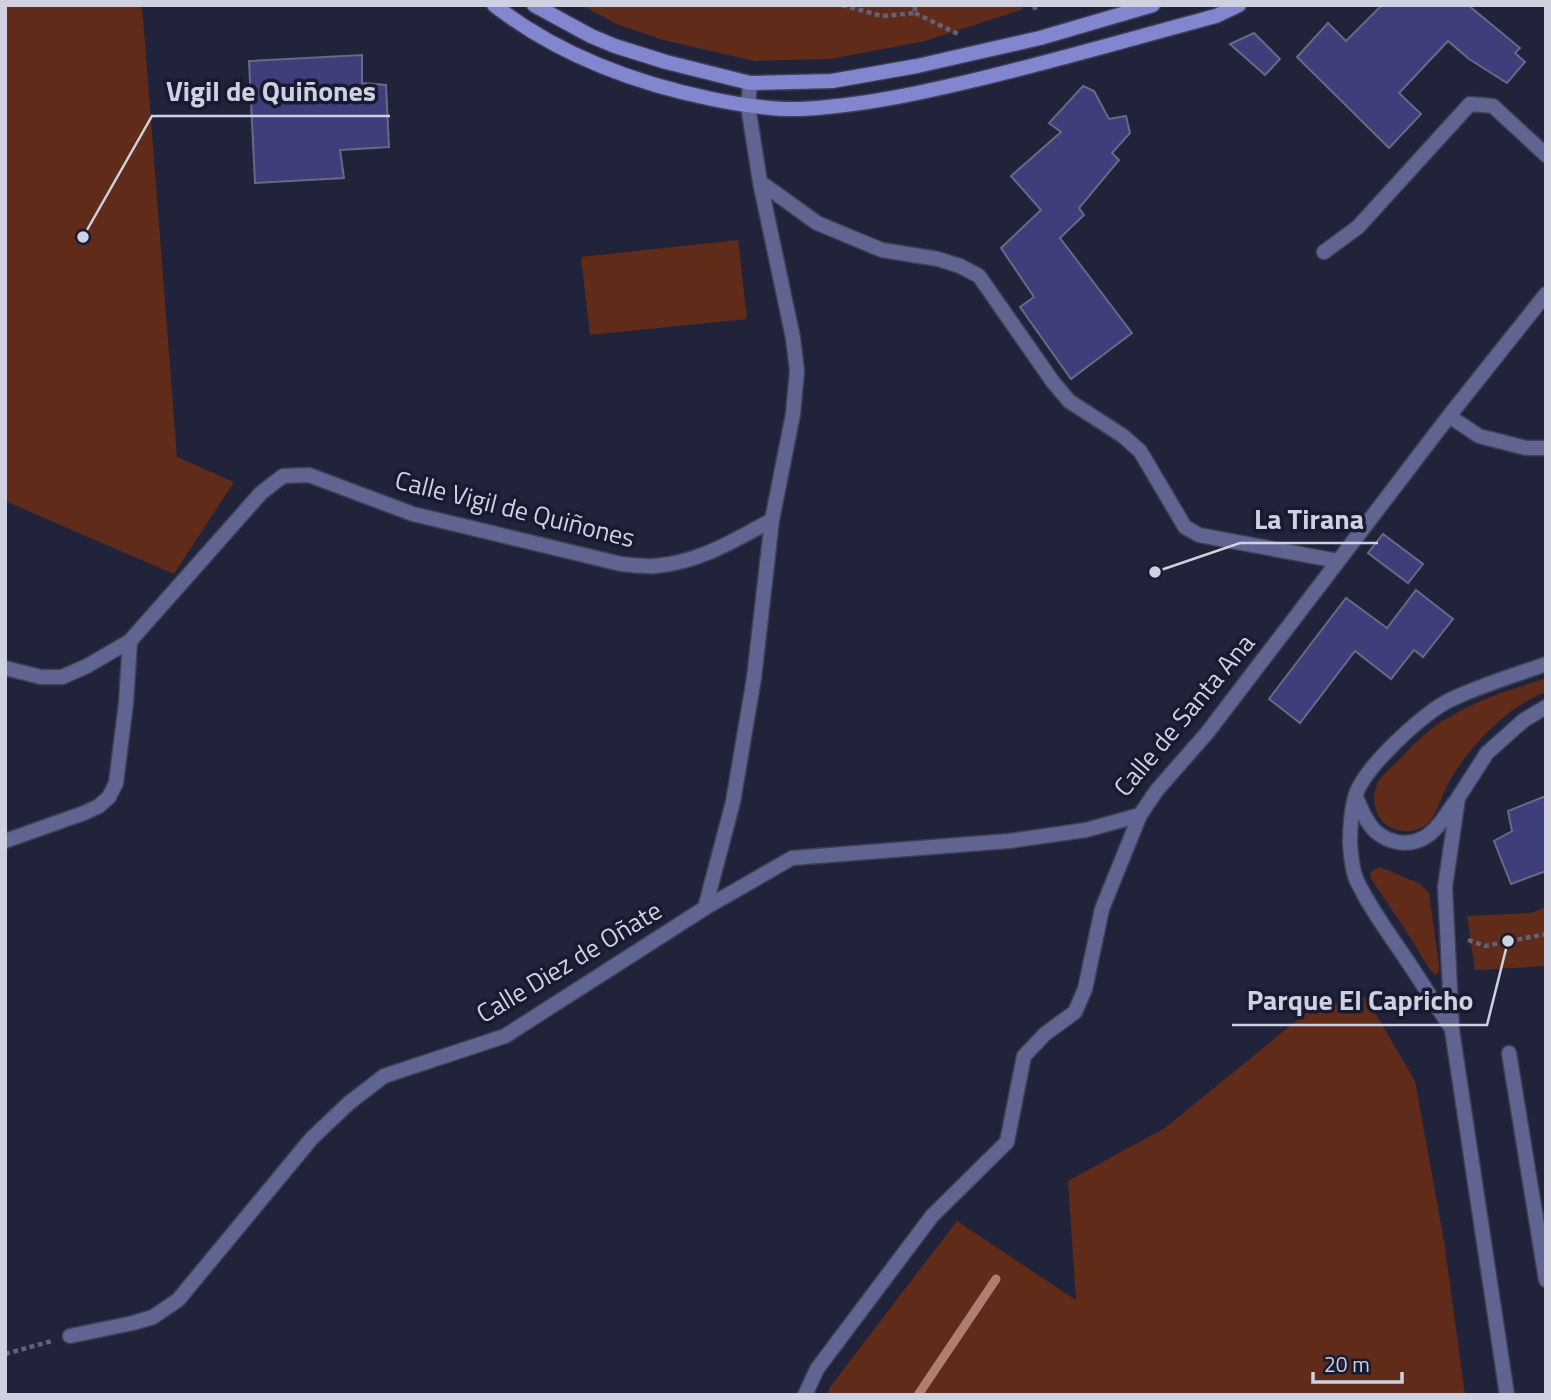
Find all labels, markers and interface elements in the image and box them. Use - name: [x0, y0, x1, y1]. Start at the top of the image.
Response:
- callout: Vigil de Quiñones: [152, 67, 390, 116]
- text: Vigil de Quiñones: [166, 69, 376, 112]
- street label: Calle Vigil de Quiñones: [391, 460, 639, 557]
- callout: La Tirana: [1240, 494, 1378, 543]
- text: La Tirana: [1254, 497, 1364, 540]
- street label: Calle de Santa Ana: [1104, 625, 1263, 805]
- street label: Calle Diez de Oñate: [469, 891, 669, 1032]
- callout: Parque El Capricho: [1232, 976, 1487, 1025]
- text: Parque El Capricho: [1247, 978, 1473, 1021]
- scale bar: [1313, 1340, 1402, 1384]
- text: 20 m: [1324, 1348, 1370, 1380]

